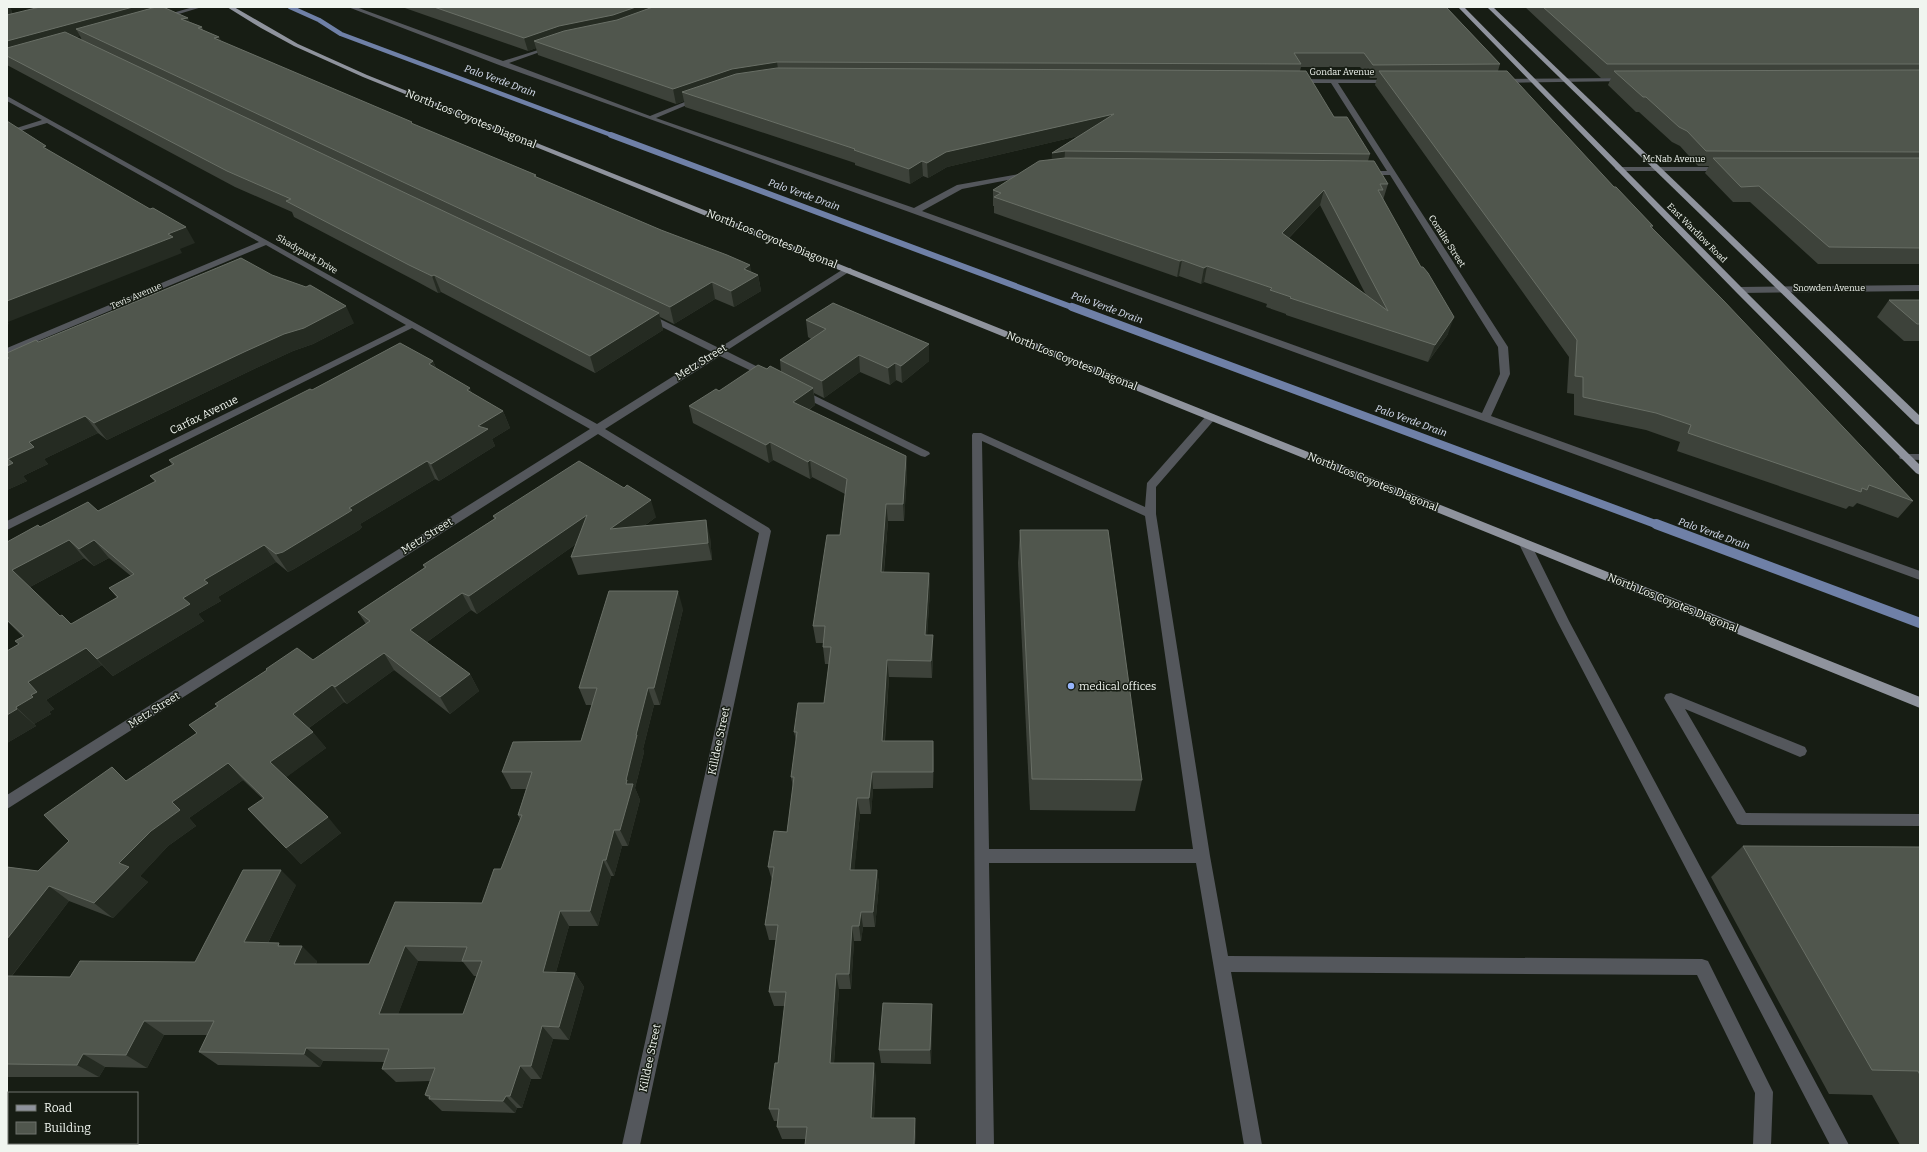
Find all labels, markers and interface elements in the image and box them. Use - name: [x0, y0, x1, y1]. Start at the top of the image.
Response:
- water label: Palo Verde Drain: [463, 62, 537, 100]
- street label: Gondar Avenue: [1309, 67, 1375, 77]
- street label: North Los Coyotes Diagonal: [404, 87, 538, 151]
- street label: McNab Avenue: [1642, 154, 1706, 164]
- water label: Palo Verde Drain: [767, 176, 841, 214]
- street label: East Wardlow Road: [1665, 201, 1729, 265]
- street label: North Los Coyotes Diagonal: [705, 207, 839, 271]
- street label: Coralite Street: [1426, 213, 1468, 269]
- street label: Shadypark Drive: [275, 232, 339, 276]
- street label: Tevis Avenue: [109, 281, 163, 311]
- street label: Snowden Avenue: [1793, 283, 1865, 293]
- water label: Palo Verde Drain: [1070, 289, 1144, 327]
- street label: North Los Coyotes Diagonal: [1005, 329, 1139, 393]
- street label: Metz Street: [673, 341, 729, 383]
- street label: Carfax Avenue: [168, 393, 240, 437]
- water label: Palo Verde Drain: [1374, 402, 1448, 440]
- street label: North Los Coyotes Diagonal: [1306, 450, 1440, 514]
- street label: Metz Street: [399, 515, 455, 557]
- water label: Palo Verde Drain: [1677, 515, 1751, 553]
- street label: North Los Coyotes Diagonal: [1606, 571, 1740, 635]
- place label: medical offices: [1079, 680, 1156, 693]
- marker: medical offices: [1066, 681, 1076, 691]
- street label: Metz Street: [126, 689, 182, 731]
- street label: Killdee Street: [705, 706, 733, 776]
- street label: Killdee Street: [636, 1023, 664, 1093]
- legend: [8, 1092, 138, 1144]
- text: Road: [44, 1101, 72, 1115]
- text: Building: [44, 1121, 91, 1135]

